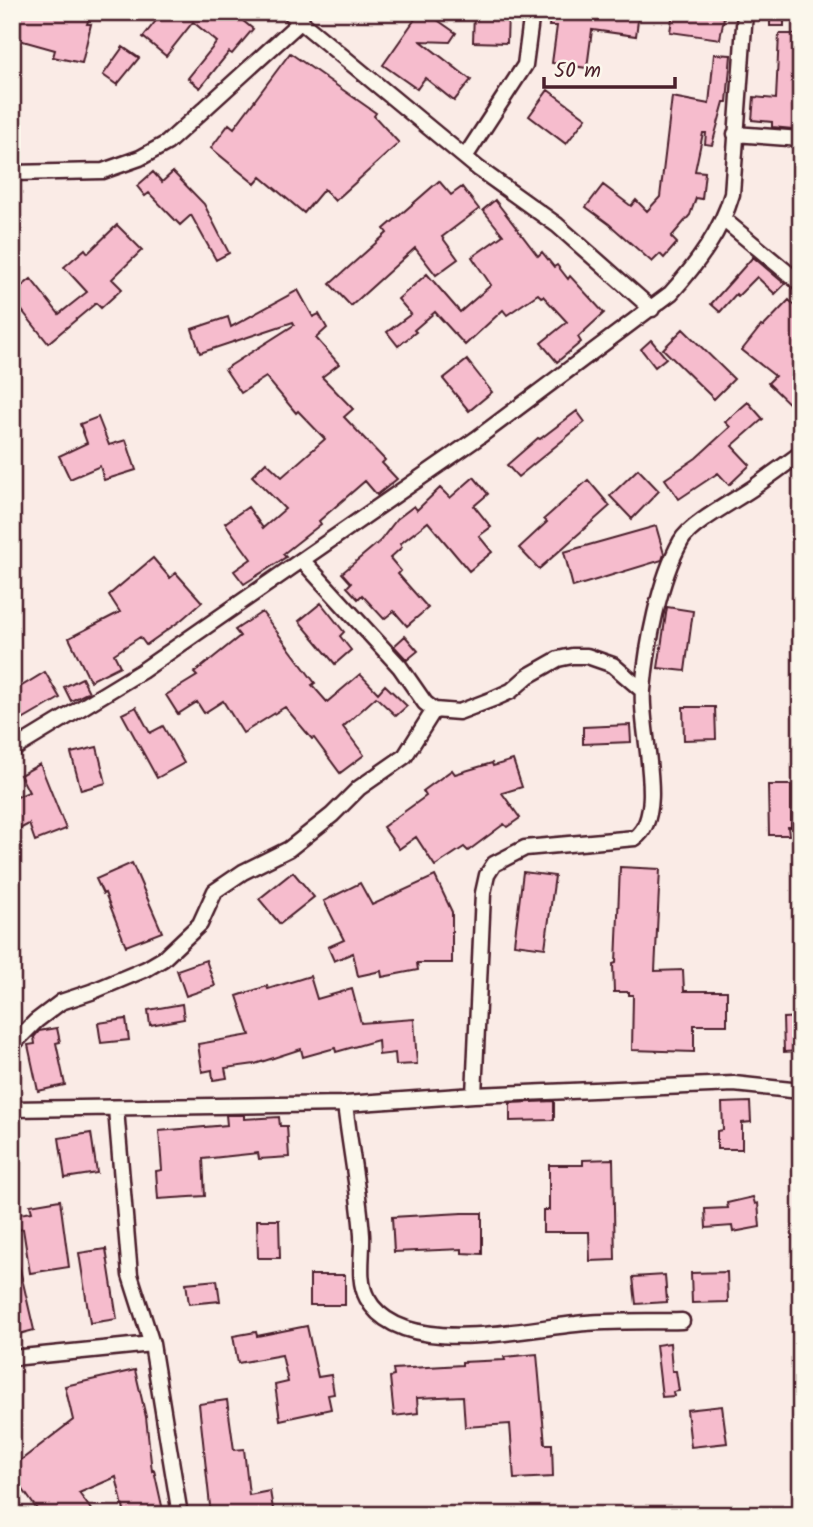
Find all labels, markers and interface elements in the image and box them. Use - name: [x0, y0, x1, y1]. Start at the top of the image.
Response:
- scale bar: [544, 46, 675, 90]
- text: 50 m: [554, 55, 601, 88]

